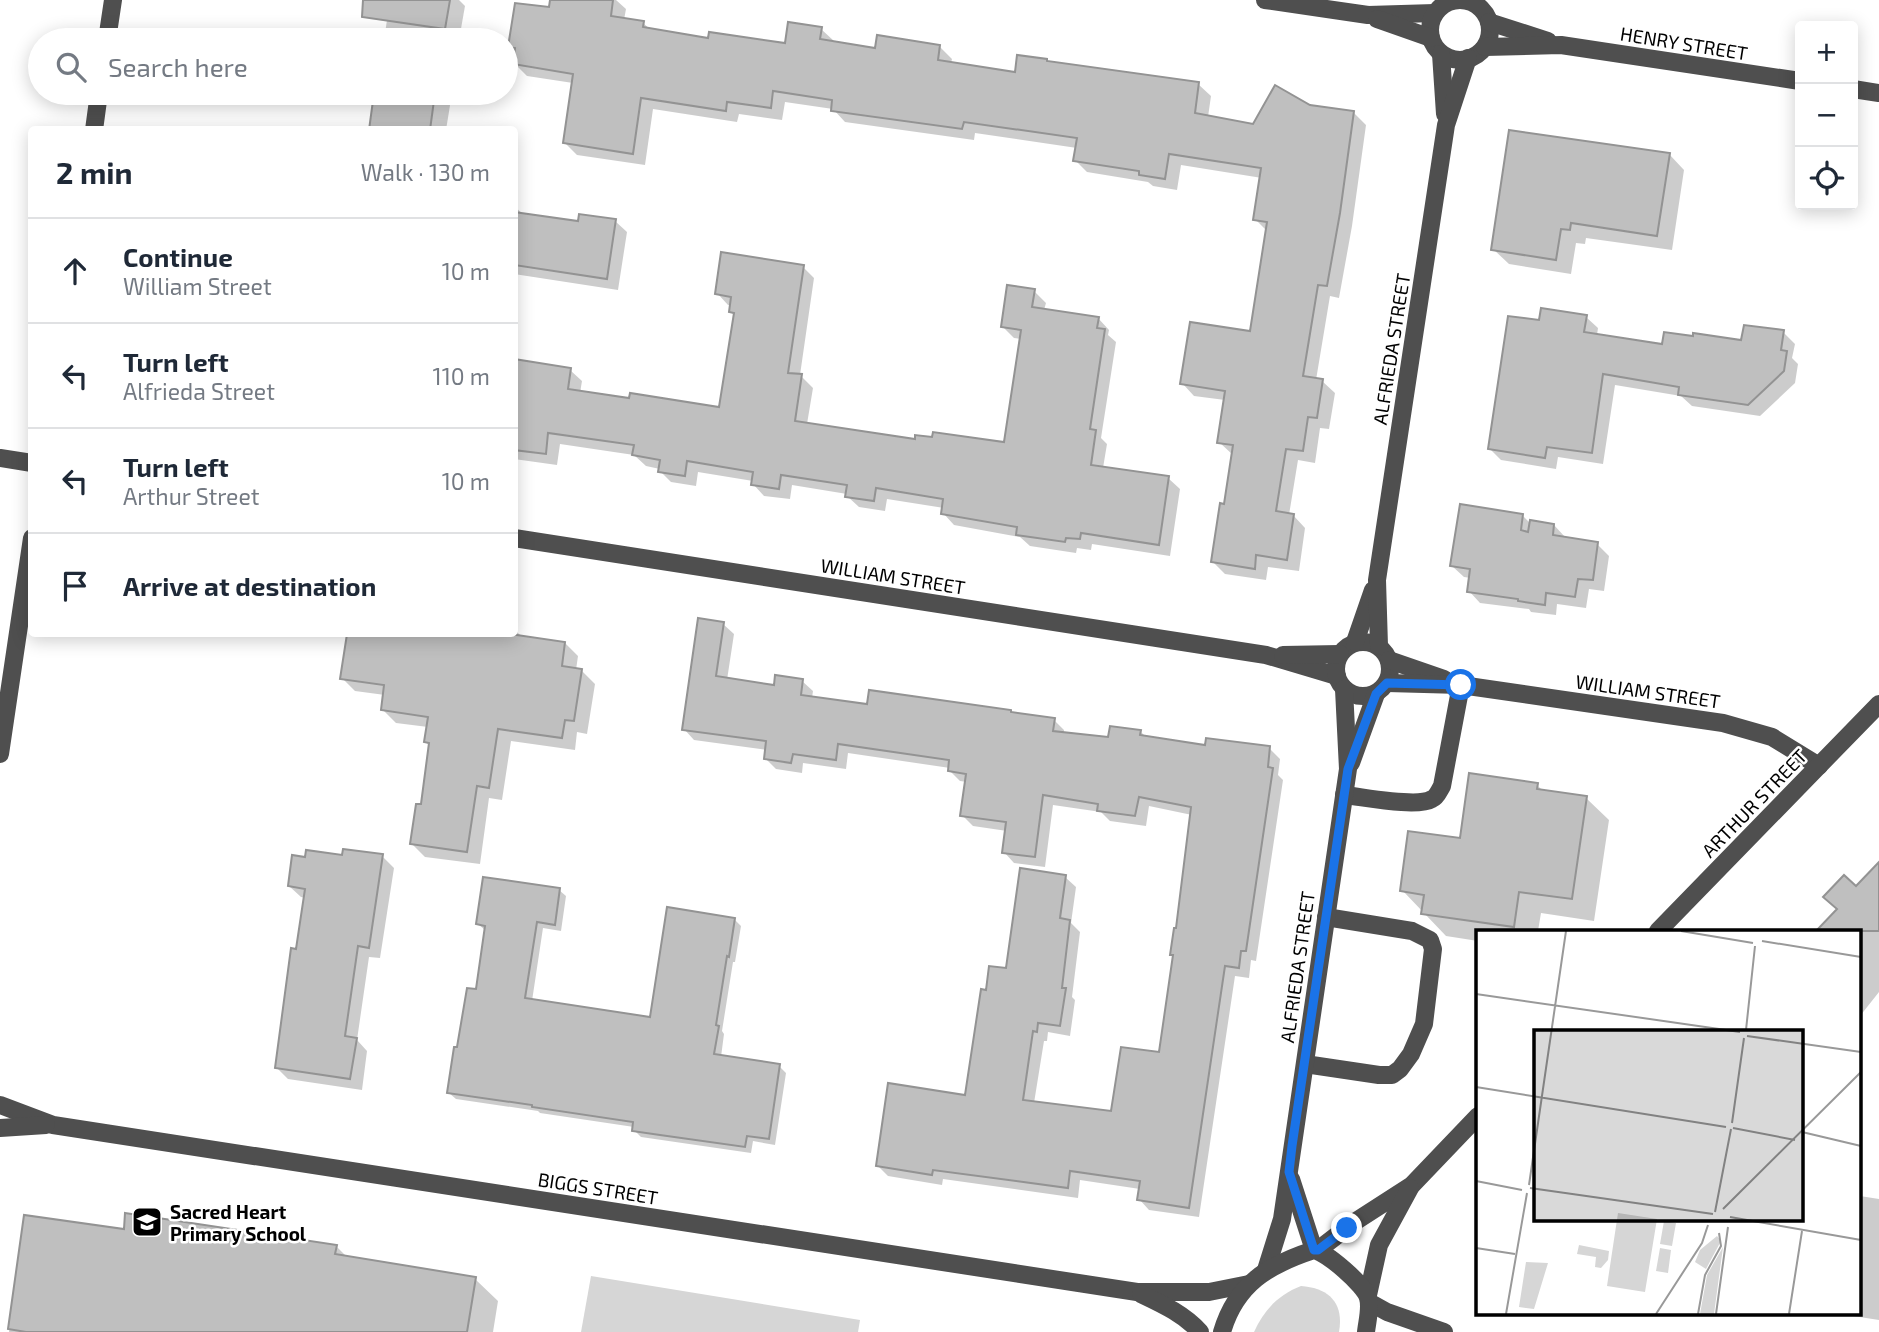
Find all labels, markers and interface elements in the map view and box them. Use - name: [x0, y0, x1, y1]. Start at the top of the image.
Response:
- map controls: [1795, 21, 1858, 210]
- button: +: [1795, 21, 1858, 84]
- street label: HENRY STREET: [1619, 22, 1749, 64]
- search box: [28, 28, 518, 105]
- icon: search: [52, 48, 90, 86]
- text: Search here: [108, 51, 248, 82]
- button: −: [1795, 84, 1858, 147]
- button: locate: [1795, 147, 1858, 210]
- text: 2 min: [56, 154, 133, 190]
- text: Walk · 130 m: [361, 158, 490, 186]
- text: Continue: [123, 241, 233, 272]
- icon: ahead: [56, 252, 94, 290]
- text: 10 m: [442, 257, 490, 285]
- text: William Street: [123, 272, 272, 300]
- street label: ALFRIEDA STREET: [1368, 272, 1414, 426]
- text: Turn left: [123, 346, 229, 377]
- icon: left: [56, 357, 94, 395]
- text: 110 m: [433, 362, 490, 390]
- text: Alfrieda Street: [123, 377, 275, 405]
- text: Turn left: [123, 451, 229, 482]
- icon: left: [56, 462, 94, 500]
- text: 10 m: [442, 467, 490, 495]
- text: Arthur Street: [123, 482, 260, 510]
- street label: WILLIAM STREET: [819, 553, 967, 599]
- icon: arrive: [56, 567, 94, 605]
- text: Arrive at destination: [123, 570, 376, 601]
- route start: [1445, 669, 1476, 700]
- street label: WILLIAM STREET: [1574, 669, 1722, 713]
- street label: ARTHUR STREET: [1697, 744, 1811, 862]
- street label: ALFRIEDA STREET: [1275, 890, 1319, 1044]
- inset map: [1476, 930, 1862, 1314]
- street label: BIGGS STREET: [536, 1167, 660, 1209]
- place label: Sacred Heart Primary School: [170, 1200, 307, 1246]
- school or university icon: Sacred Heart Primary School: [130, 1205, 164, 1239]
- route end: [1331, 1212, 1362, 1243]

